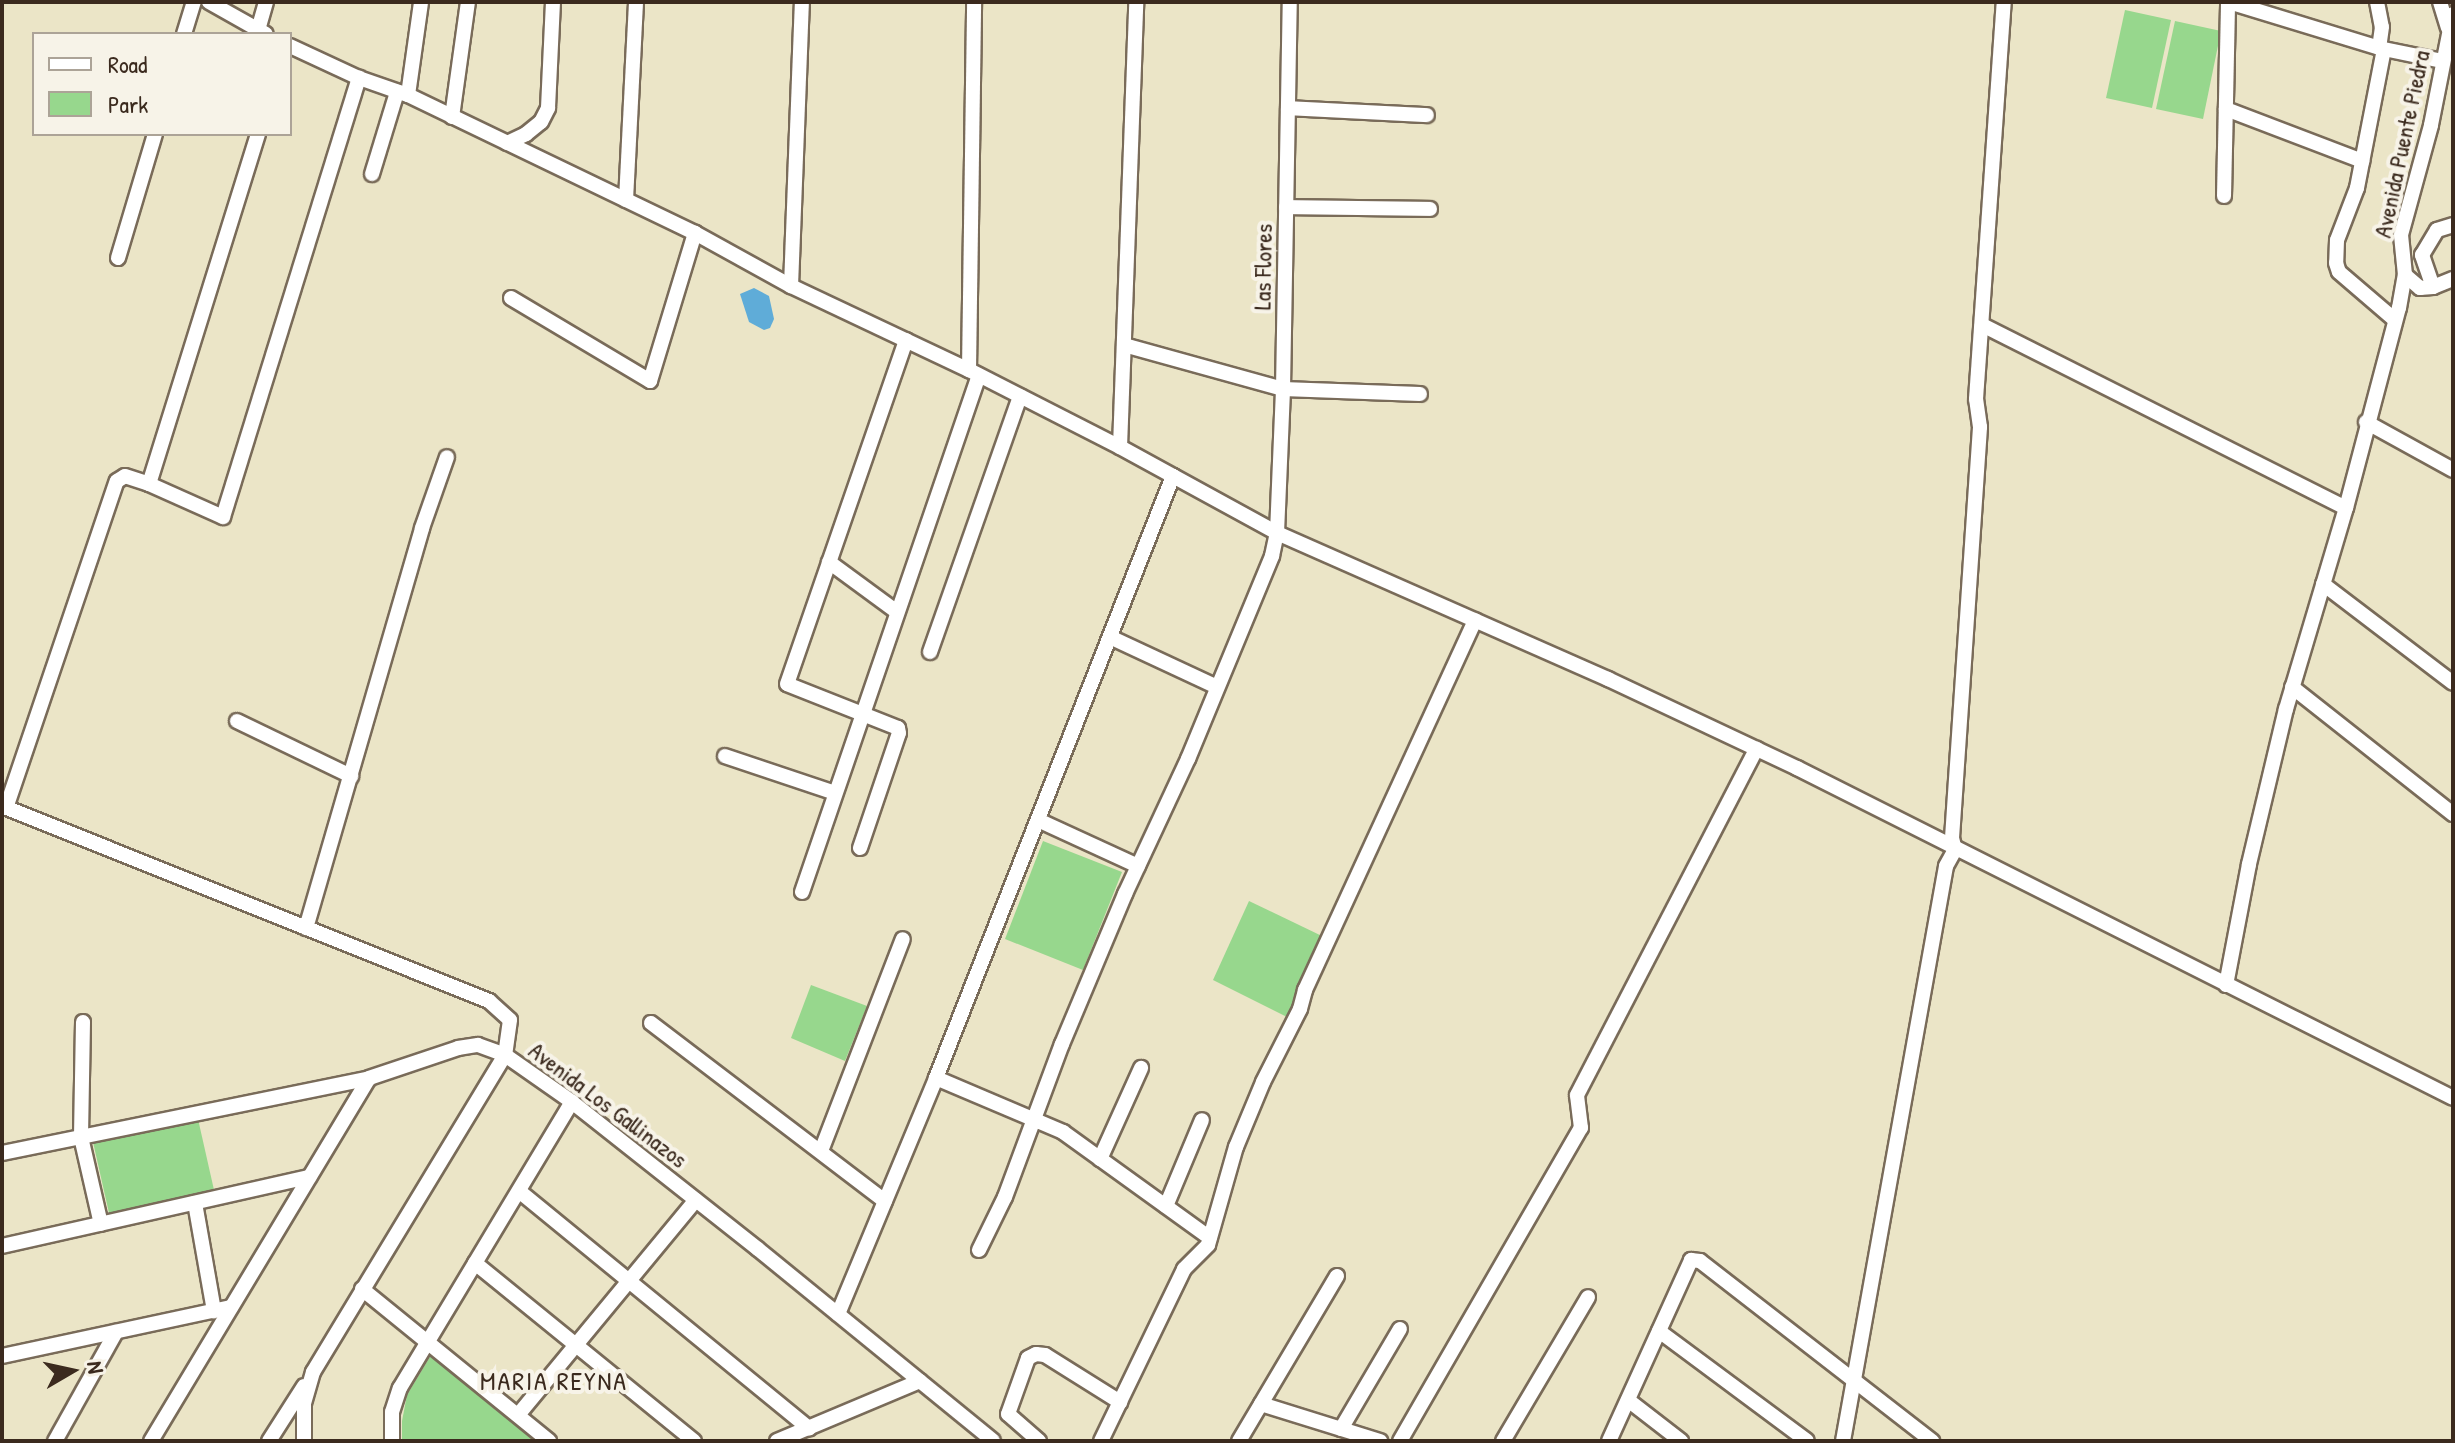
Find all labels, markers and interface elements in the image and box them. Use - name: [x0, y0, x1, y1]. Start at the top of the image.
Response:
- legend: [32, 32, 292, 136]
- text: Road: [108, 48, 147, 80]
- street label: Avenida Puente Piedra: [2368, 48, 2436, 240]
- text: Park: [108, 88, 148, 120]
- street label: Las Flores: [1248, 224, 1278, 310]
- street label: Avenida Los Gallinazos: [523, 1036, 693, 1174]
- north arrow: [32, 1331, 112, 1411]
- text: N: [80, 1359, 111, 1375]
- district label: MARIA REYNA: [480, 1365, 628, 1397]

